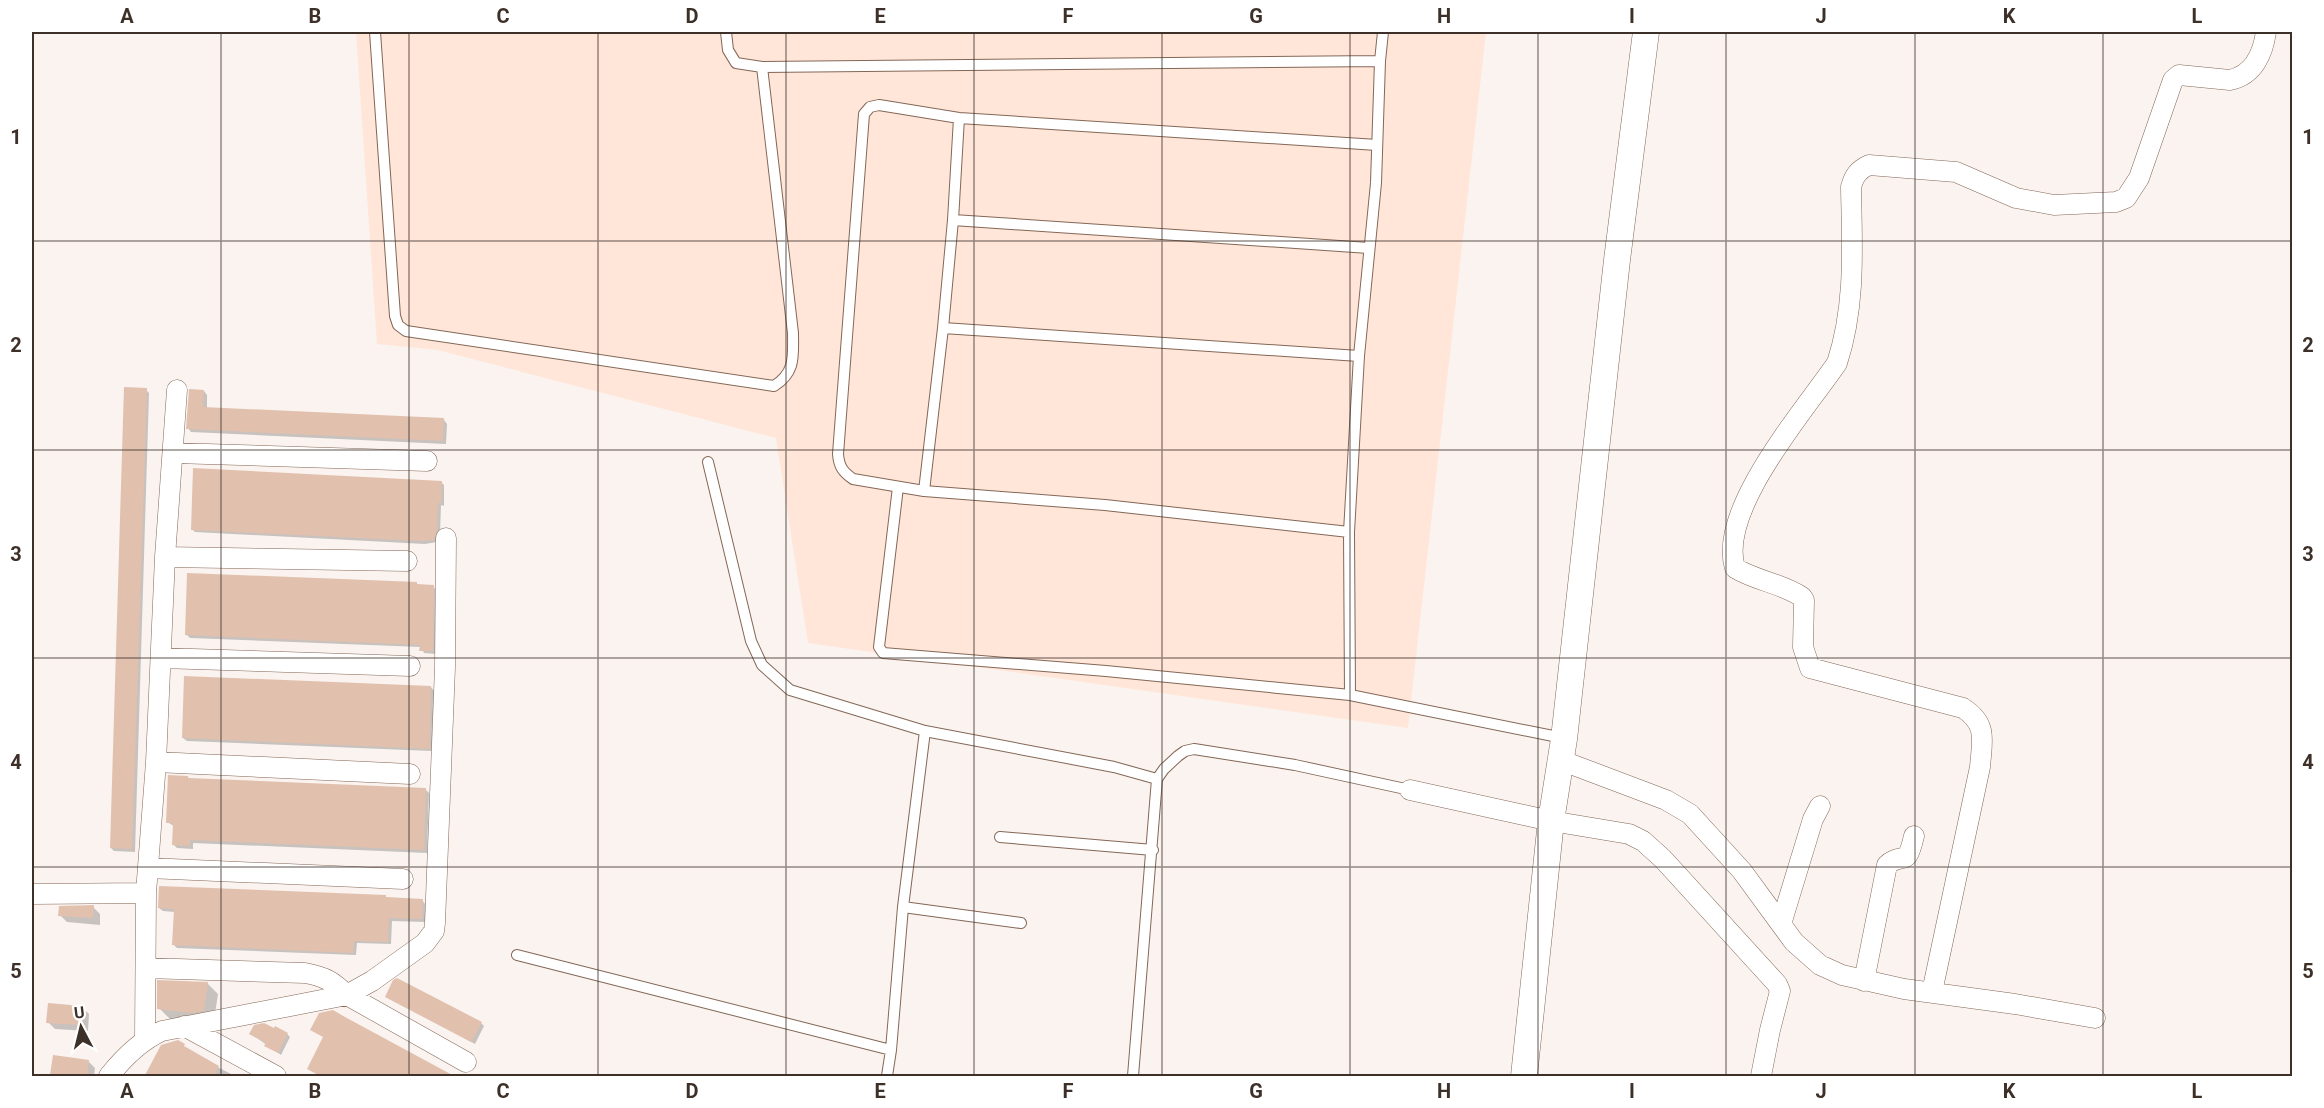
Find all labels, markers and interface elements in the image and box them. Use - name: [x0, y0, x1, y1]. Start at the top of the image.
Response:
- text: A: [120, 4, 134, 28]
- text: B: [309, 4, 321, 28]
- text: C: [496, 4, 510, 28]
- text: D: [686, 4, 699, 28]
- text: E: [874, 4, 886, 28]
- text: F: [1063, 4, 1074, 28]
- text: G: [1249, 4, 1263, 28]
- text: H: [1437, 4, 1451, 28]
- text: I: [1629, 4, 1635, 28]
- text: J: [1815, 4, 1827, 28]
- text: K: [2003, 4, 2016, 28]
- text: L: [2192, 4, 2203, 28]
- text: 1: [10, 125, 22, 149]
- text: 1: [2302, 125, 2314, 149]
- text: 2: [10, 333, 22, 357]
- text: 2: [2302, 333, 2314, 357]
- text: 3: [10, 542, 22, 566]
- text: 3: [2302, 542, 2314, 566]
- text: 4: [10, 750, 22, 774]
- text: 4: [2302, 750, 2314, 774]
- text: 5: [10, 959, 22, 983]
- text: 5: [2302, 959, 2314, 983]
- north arrow: [51, 997, 111, 1057]
- text: U: [73, 1003, 86, 1023]
- text: A: [120, 1079, 134, 1103]
- text: B: [309, 1079, 321, 1103]
- text: C: [496, 1079, 510, 1103]
- text: D: [686, 1079, 699, 1103]
- text: E: [874, 1079, 886, 1103]
- text: F: [1063, 1079, 1074, 1103]
- text: G: [1249, 1079, 1263, 1103]
- text: H: [1437, 1079, 1451, 1103]
- text: I: [1629, 1079, 1635, 1103]
- text: J: [1815, 1079, 1827, 1103]
- text: K: [2003, 1079, 2016, 1103]
- text: L: [2192, 1079, 2203, 1103]

